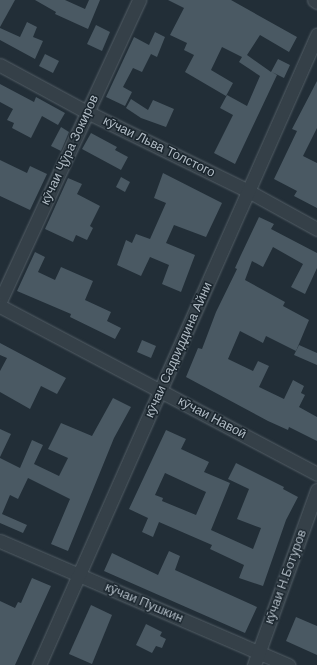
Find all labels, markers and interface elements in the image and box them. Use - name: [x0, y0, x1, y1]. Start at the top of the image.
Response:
- street label: кӯчаи Ҷӯра Зокиров: [38, 92, 102, 208]
- street label: кӯчаи Льва Толстого: [100, 113, 218, 181]
- street label: кӯчаи Садриддина Айни: [142, 280, 216, 420]
- street label: кӯчаи Навоӣ: [175, 394, 249, 442]
- street label: кӯчаи Н.Ботуров: [262, 528, 310, 626]
- street label: кӯчаи Пушкин: [103, 580, 185, 626]

